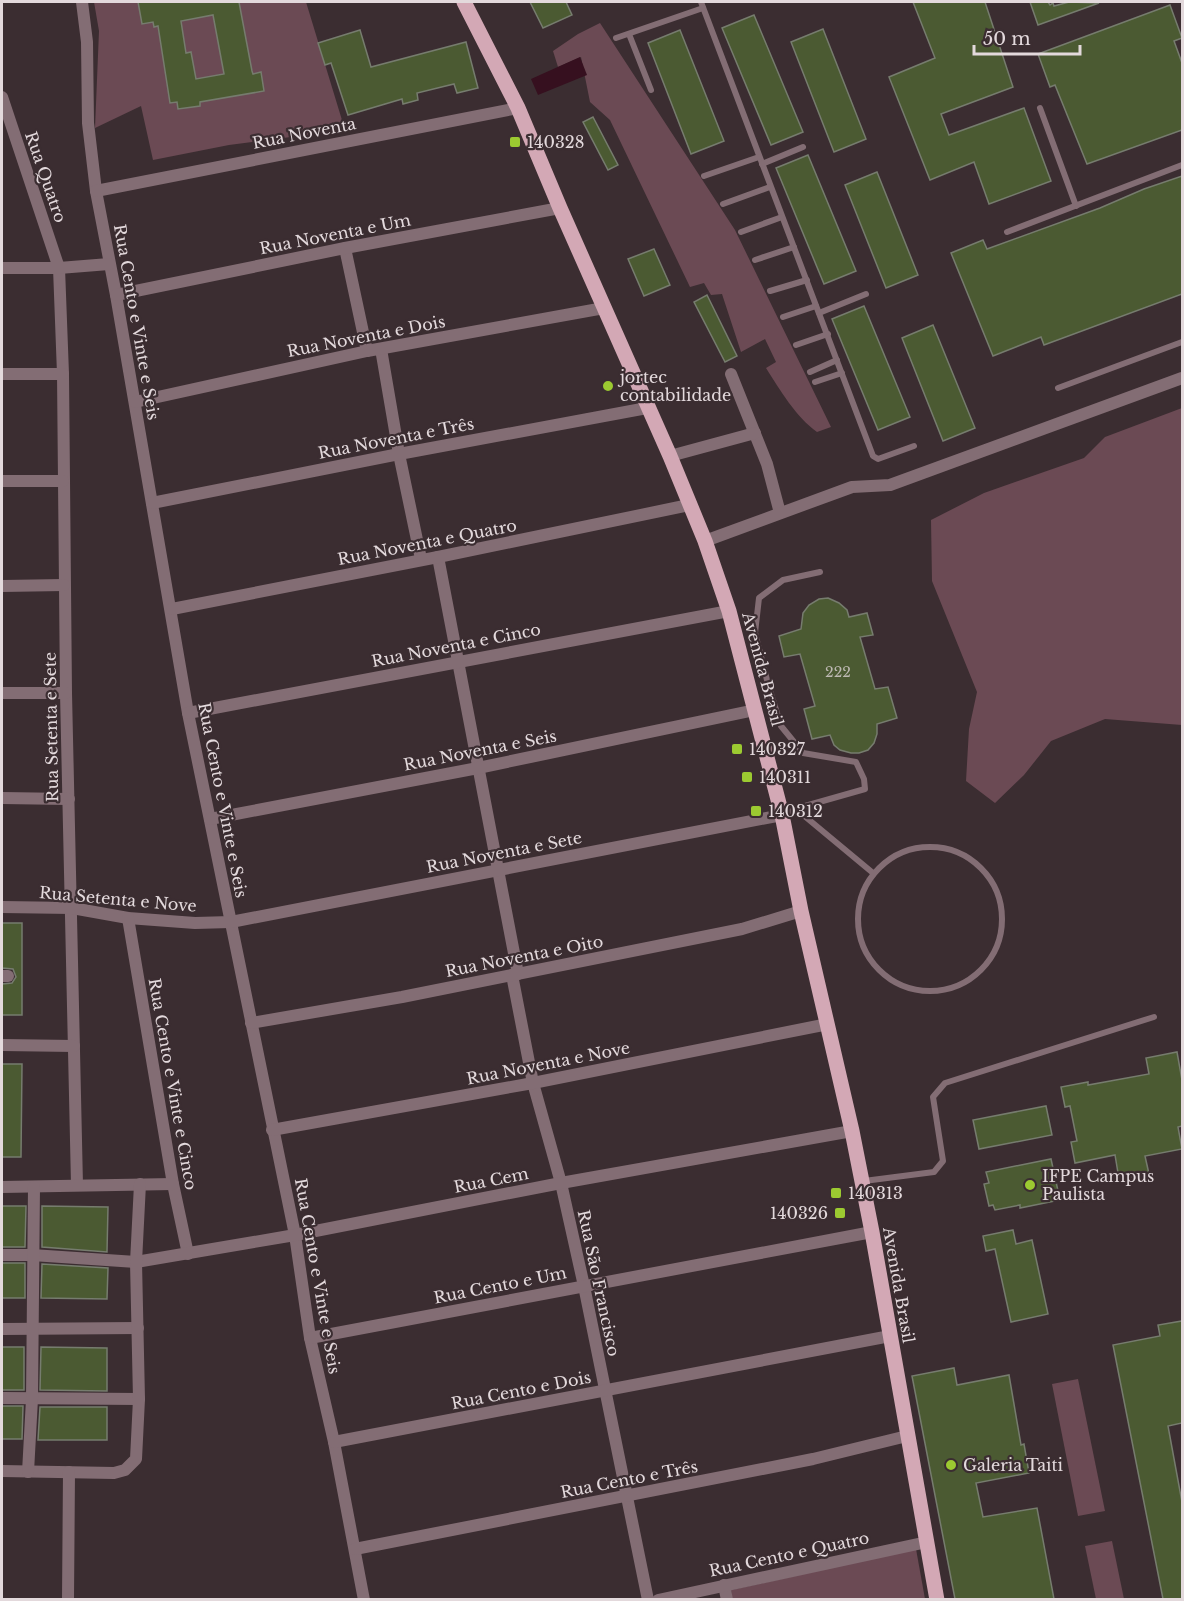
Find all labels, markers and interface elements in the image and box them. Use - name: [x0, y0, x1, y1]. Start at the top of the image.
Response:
- scale bar: [974, 18, 1080, 56]
- text: 50 m: [983, 28, 1031, 50]
- street label: Rua Noventa: [250, 113, 358, 153]
- street label: Rua Quatro: [21, 129, 71, 225]
- place label: 140328: [527, 132, 584, 152]
- marker: 140328: [508, 135, 522, 149]
- street label: Rua Noventa e Um: [258, 210, 412, 258]
- street label: Rua Cento e Vinte e Seis: [110, 223, 164, 421]
- street label: Rua Noventa e Dois: [285, 311, 447, 361]
- place label: jortec contabilidade: [617, 367, 731, 405]
- marker: jortec contabilidade: [601, 379, 615, 393]
- street label: Rua Noventa e Três: [316, 413, 476, 463]
- street label: Rua Noventa e Quatro: [336, 515, 518, 569]
- street label: Avenida Brasil: [738, 609, 788, 728]
- street label: Rua Noventa e Cinco: [370, 619, 542, 671]
- street label: Rua Setenta e Sete: [40, 652, 62, 802]
- house number: 222: [825, 663, 851, 681]
- street label: Rua Cento e Vinte e Seis: [194, 701, 252, 899]
- street label: Rua Noventa e Seis: [402, 725, 558, 775]
- place label: 140327: [749, 739, 806, 759]
- marker: 140327: [730, 742, 744, 756]
- place label: 140311: [759, 767, 811, 787]
- marker: 140311: [740, 770, 754, 784]
- place label: 140312: [768, 801, 823, 821]
- marker: 140312: [749, 804, 763, 818]
- street label: Rua Noventa e Sete: [424, 827, 584, 877]
- street label: Rua Setenta e Nove: [38, 882, 198, 916]
- street label: Rua Noventa e Oito: [443, 931, 605, 981]
- street label: Rua Cento e Vinte e Cinco: [145, 977, 201, 1191]
- street label: Rua Noventa e Nove: [465, 1037, 631, 1089]
- street label: Rua Cem: [452, 1163, 530, 1197]
- place label: IFPE Campus Paulista: [1042, 1166, 1154, 1204]
- street label: Rua Cento e Vinte e Seis: [291, 1177, 345, 1375]
- marker: IFPE Campus Paulista: [1023, 1178, 1037, 1192]
- place label: 140313: [848, 1183, 903, 1203]
- marker: 140313: [829, 1186, 843, 1200]
- place label: 140326: [770, 1203, 828, 1223]
- marker: 140326: [833, 1206, 847, 1220]
- street label: Rua São Francisco: [574, 1208, 624, 1358]
- street label: Avenida Brasil: [879, 1225, 919, 1344]
- street label: Rua Cento e Um: [432, 1262, 568, 1308]
- street label: Rua Cento e Dois: [449, 1367, 593, 1413]
- place label: Galeria Taiti: [963, 1455, 1064, 1475]
- street label: Rua Cento e Três: [559, 1456, 699, 1502]
- marker: Galeria Taiti: [944, 1458, 958, 1472]
- street label: Rua Cento e Quatro: [707, 1527, 871, 1581]

